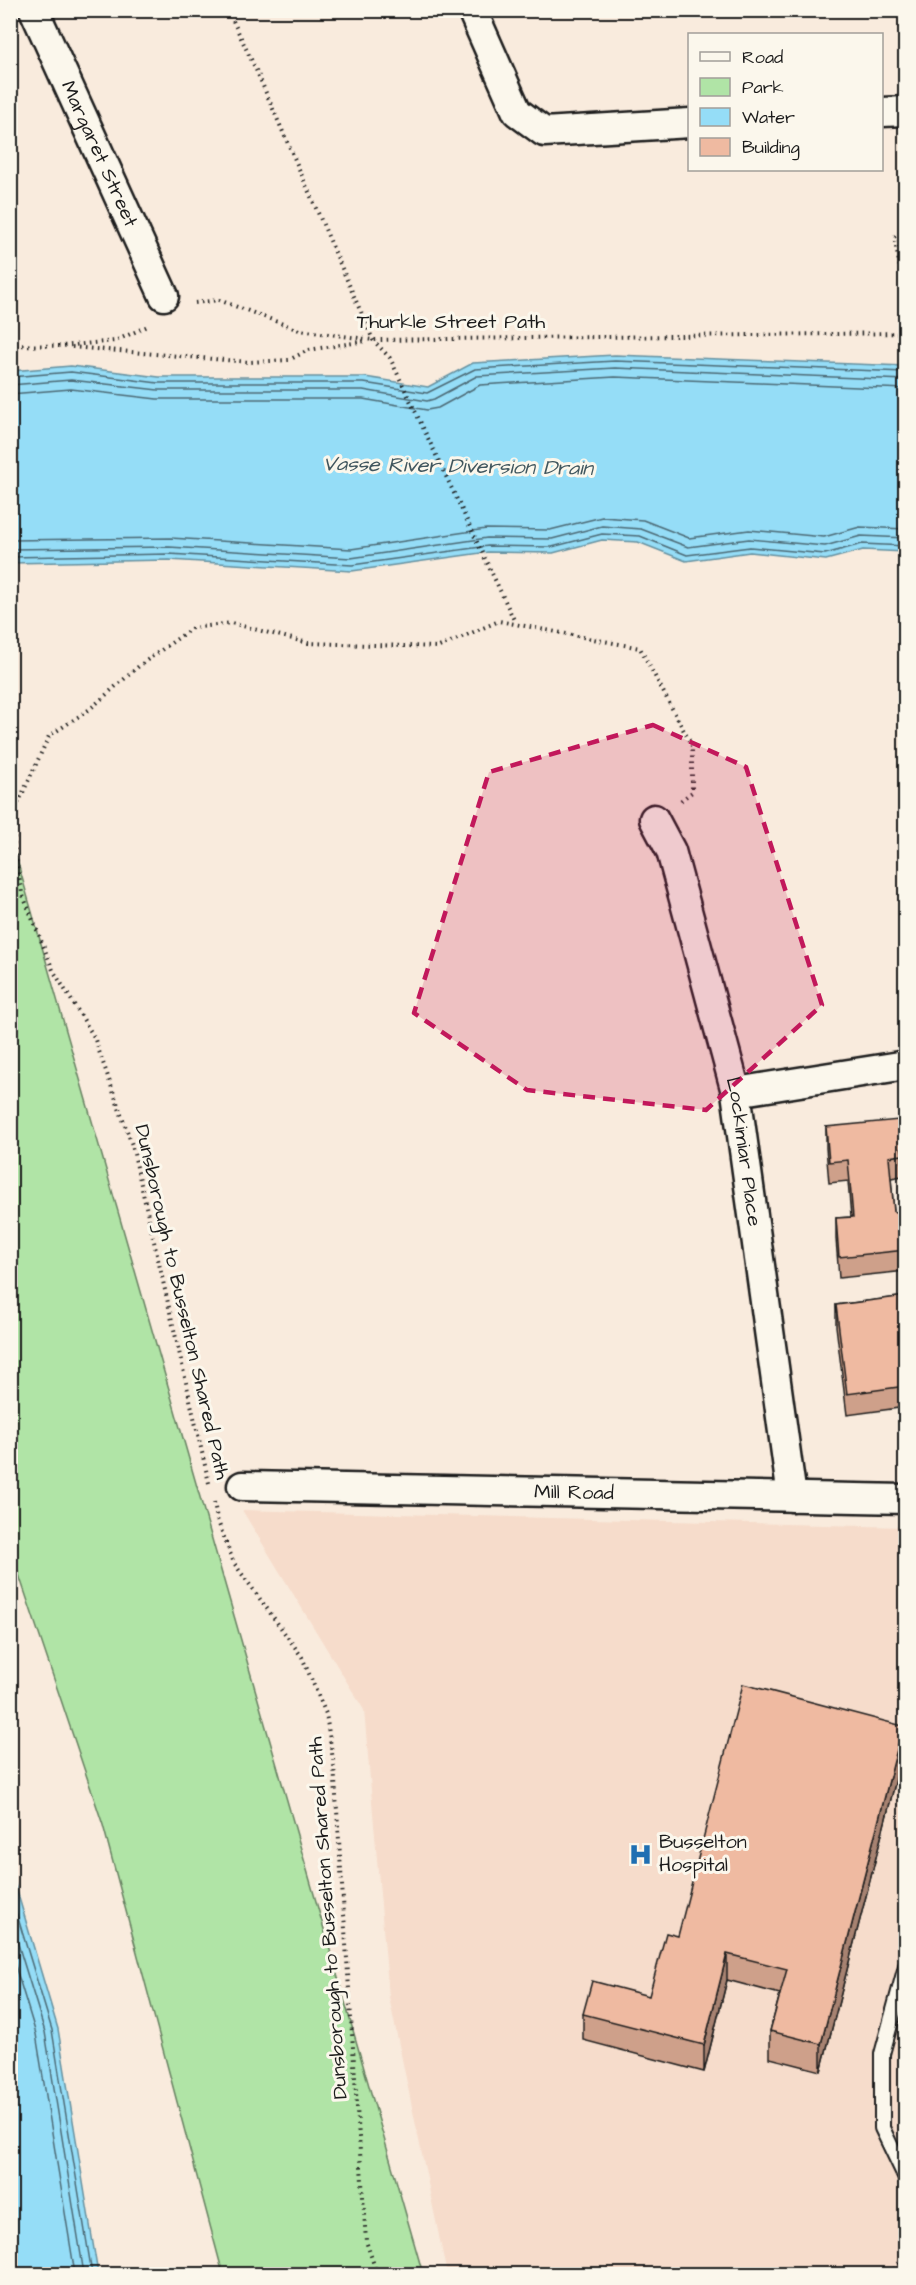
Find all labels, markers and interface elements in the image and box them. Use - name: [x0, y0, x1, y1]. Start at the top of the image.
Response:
- legend: [688, 33, 883, 171]
- text: Road: [742, 45, 783, 70]
- text: Park: [742, 75, 784, 100]
- street label: Margaret Street: [54, 76, 145, 232]
- text: Water: [742, 105, 795, 130]
- text: Building: [742, 135, 800, 161]
- street label: Thurkle Street Path: [357, 308, 545, 336]
- water label: Vasse River Diversion Drain: [323, 449, 595, 483]
- street label: Lockimiar Place: [719, 1074, 768, 1228]
- street label: Dunsborough to Busselton Shared Path: [127, 1122, 237, 1482]
- street label: Mill Road: [534, 1478, 614, 1507]
- street label: Dunsborough to Busselton Shared Path: [301, 1736, 356, 2100]
- place label: Busselton Hospital: [659, 1828, 747, 1879]
- hospital icon: Busselton Hospital: [628, 1841, 654, 1867]

